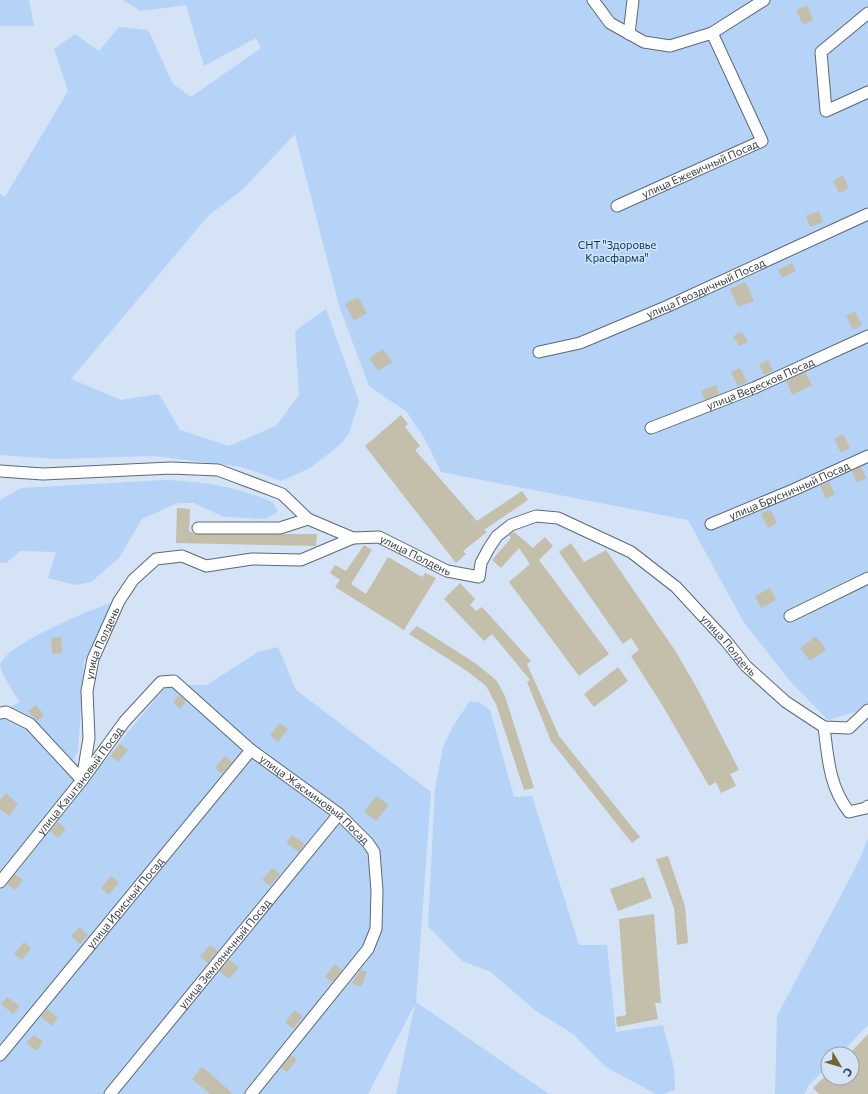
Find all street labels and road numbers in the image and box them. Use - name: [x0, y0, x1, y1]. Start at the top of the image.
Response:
- street label: улица Ежевичный Посад: [640, 136, 761, 200]
- street label: улица Гвоздичный Посад: [644, 255, 767, 320]
- street label: улица Вересков Посад: [705, 354, 816, 412]
- street label: улица Брусничный Посад: [727, 458, 852, 522]
- street label: улица Полдень: [378, 532, 452, 578]
- street label: улица Полдень: [82, 604, 122, 681]
- street label: улица Полдень: [699, 611, 760, 678]
- street label: улица Каштановый Посад: [34, 723, 125, 837]
- street label: улица Жасминовый Посад: [257, 752, 373, 847]
- street label: улица Ирисный Посад: [84, 854, 166, 951]
- street label: улица Земляничный Посад: [176, 896, 273, 1011]

